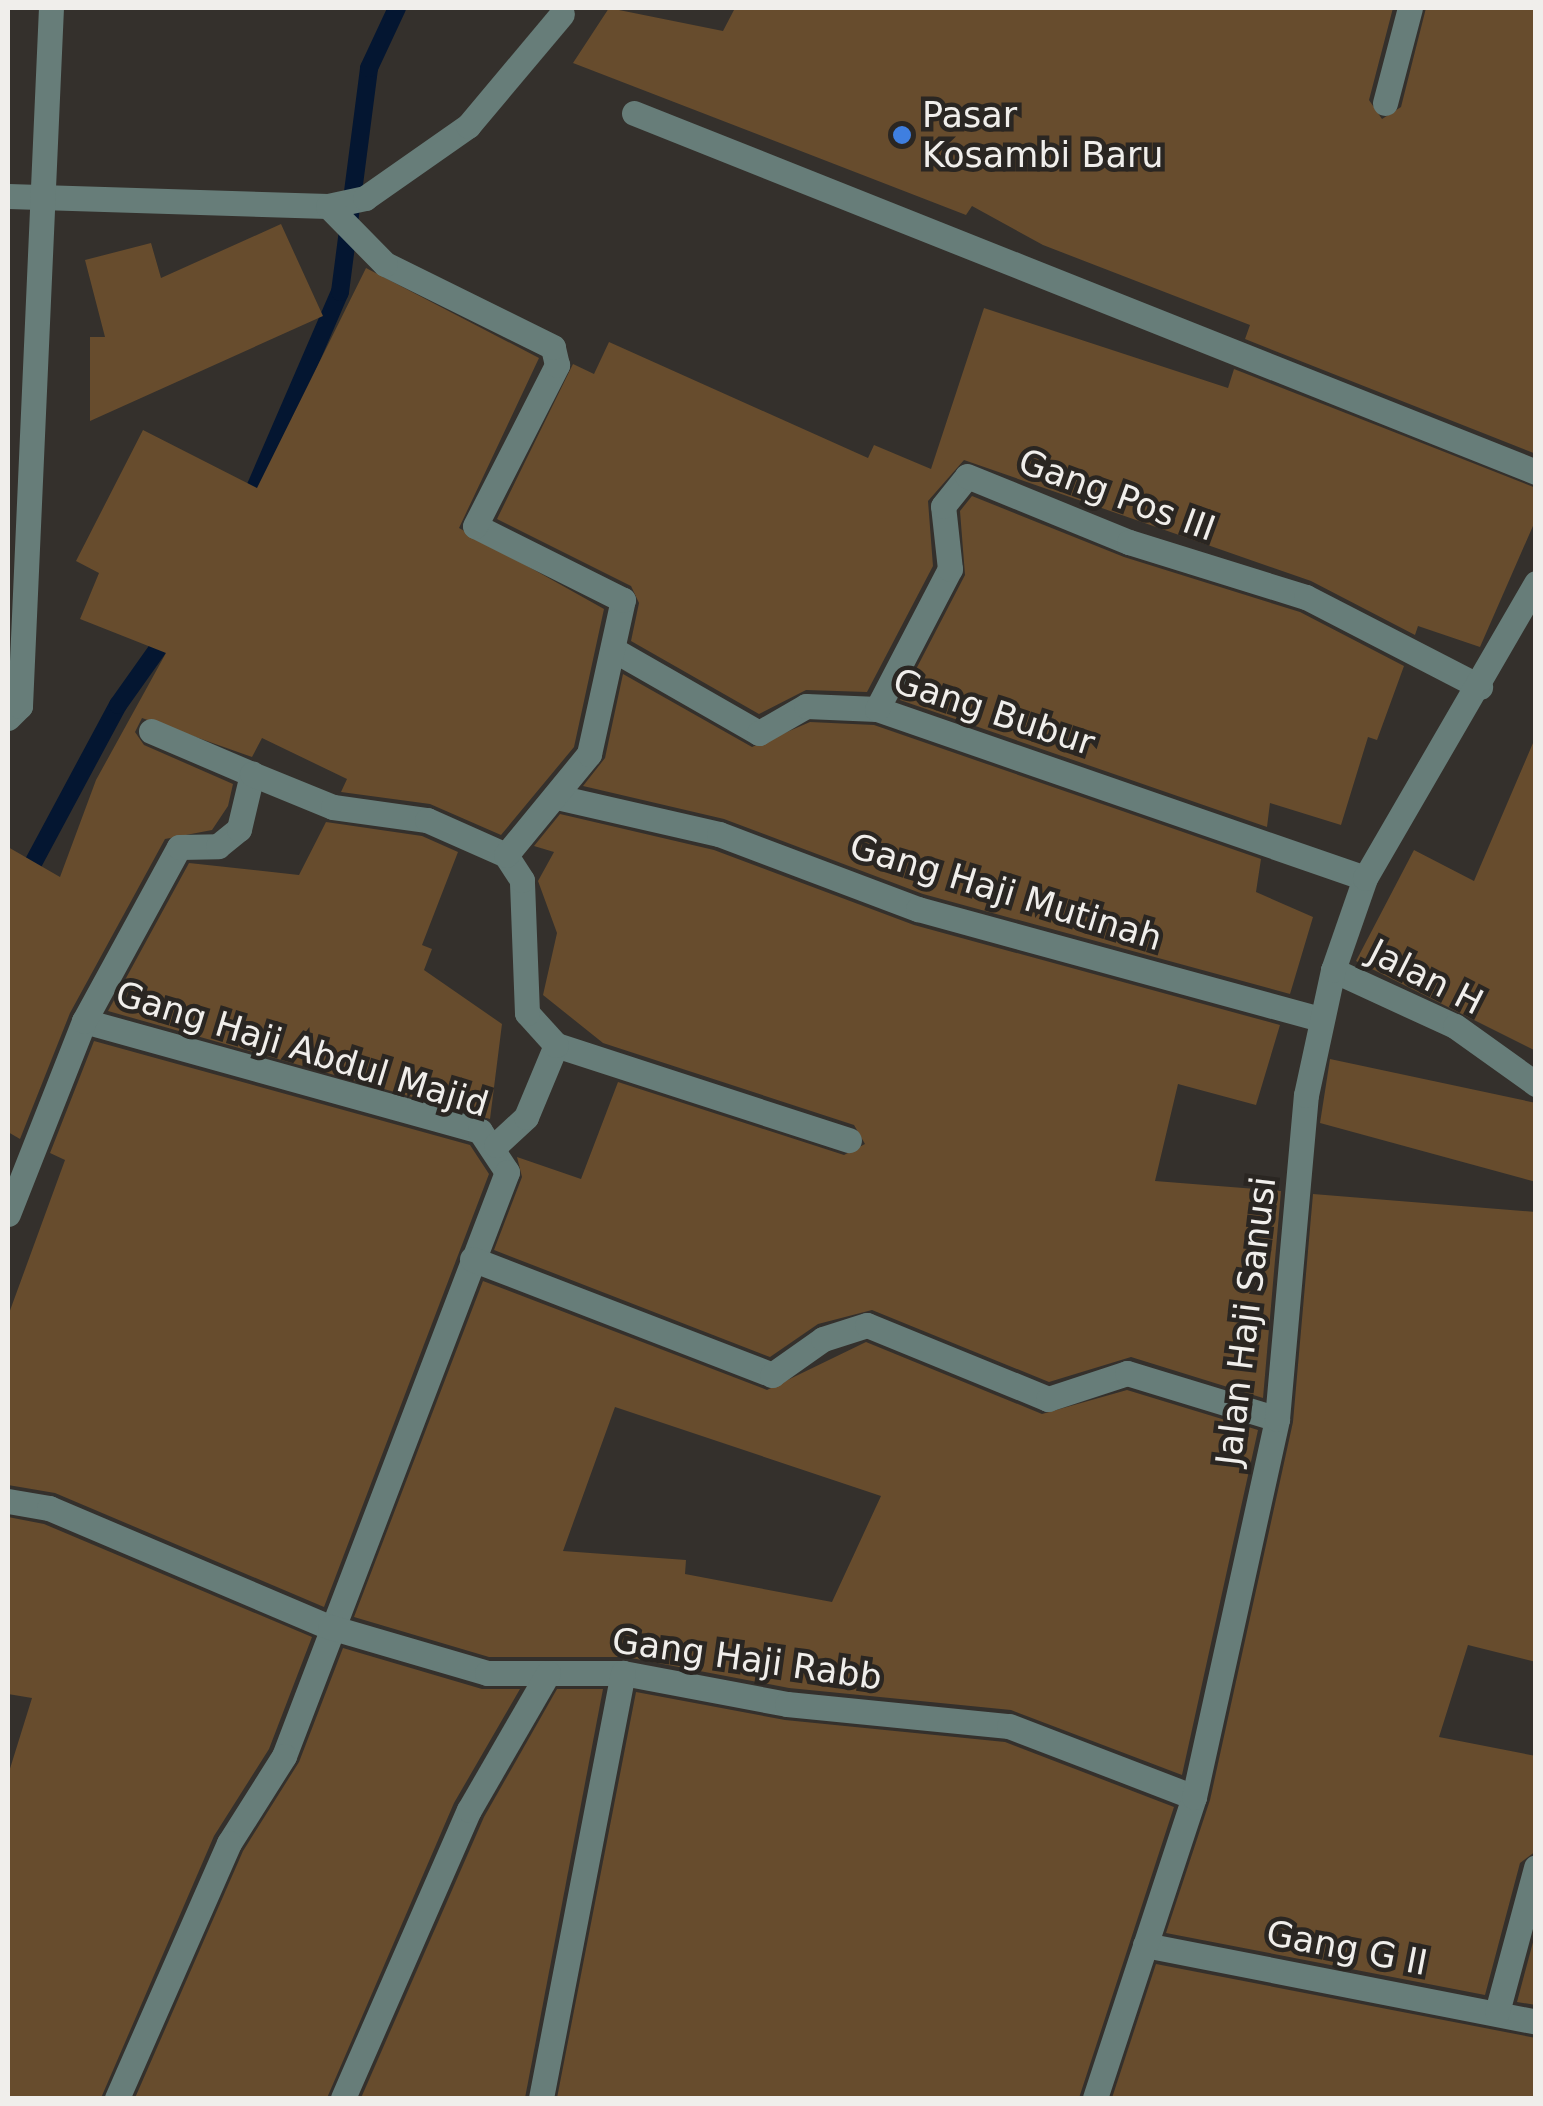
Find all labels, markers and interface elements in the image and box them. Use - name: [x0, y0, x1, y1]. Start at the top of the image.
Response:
- place label: Pasar Kosambi Baru: [922, 94, 1163, 176]
- marker: Pasar Kosambi Baru: [891, 124, 913, 146]
- street label: Gang Pos III: [1013, 440, 1221, 550]
- street label: Gang Bubur: [888, 660, 1100, 764]
- street label: Gang Haji Mutinah: [845, 825, 1167, 959]
- street label: Jalan H: [1362, 930, 1490, 1024]
- street label: Gang Haji Abdul Majid: [111, 972, 493, 1126]
- street label: Jalan Haji Sanusi: [1207, 1174, 1285, 1468]
- street label: Gang Haji Rabb: [609, 1619, 885, 1699]
- street label: Gang G II: [1263, 1912, 1431, 1984]

